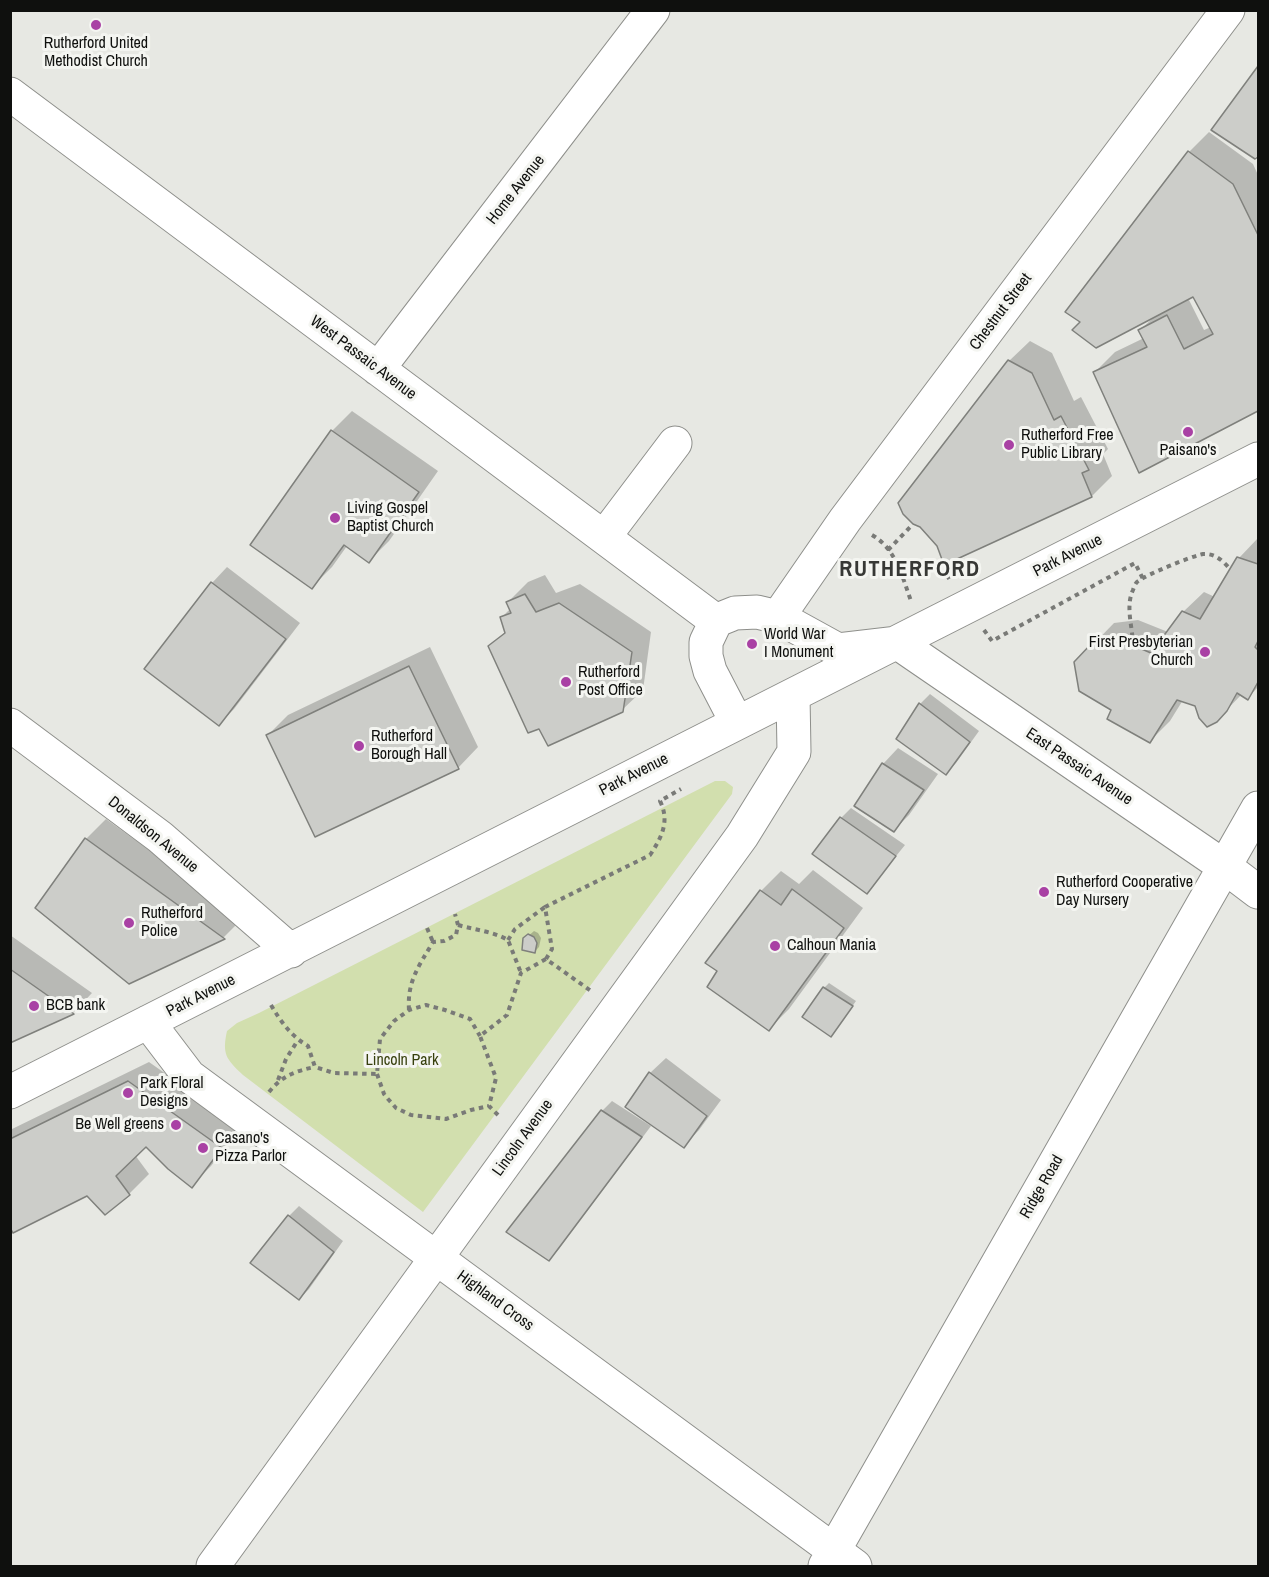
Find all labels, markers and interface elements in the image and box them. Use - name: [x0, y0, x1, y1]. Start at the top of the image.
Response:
- marker: Rutherford United Methodist Church: [89, 18, 103, 32]
- place label: Rutherford United Methodist Church: [44, 34, 148, 72]
- street label: Home Avenue: [483, 151, 549, 229]
- street label: Chestnut Street: [966, 270, 1036, 354]
- street label: West Passaic Avenue: [306, 312, 420, 404]
- marker: Paisano's: [1181, 425, 1195, 439]
- place label: Rutherford Free Public Library: [1021, 426, 1114, 464]
- marker: Rutherford Free Public Library: [1002, 438, 1016, 452]
- place label: Paisano's: [1159, 441, 1217, 461]
- place label: Living Gospel Baptist Church: [347, 499, 434, 537]
- marker: Living Gospel Baptist Church: [328, 511, 342, 525]
- street label: Park Avenue: [1030, 530, 1106, 582]
- district label: RUTHERFORD: [839, 557, 981, 583]
- place label: World War I Monument: [764, 625, 833, 663]
- place label: First Presbyterian Church: [1089, 633, 1193, 671]
- marker: World War I Monument: [745, 637, 759, 651]
- marker: First Presbyterian Church: [1198, 645, 1212, 659]
- place label: Rutherford Post Office: [578, 663, 643, 701]
- marker: Rutherford Post Office: [559, 675, 573, 689]
- street label: East Passaic Avenue: [1022, 724, 1136, 810]
- place label: Rutherford Borough Hall: [371, 727, 447, 765]
- marker: Rutherford Borough Hall: [352, 739, 366, 753]
- street label: Park Avenue: [596, 749, 672, 801]
- street label: Donaldson Avenue: [104, 793, 202, 877]
- place label: Rutherford Cooperative Day Nursery: [1056, 873, 1193, 911]
- marker: Rutherford Cooperative Day Nursery: [1037, 885, 1051, 899]
- place label: Rutherford Police: [141, 904, 203, 942]
- marker: Rutherford Police: [122, 916, 136, 930]
- place label: Calhoun Mania: [787, 936, 876, 956]
- marker: Calhoun Mania: [768, 939, 782, 953]
- street label: Park Avenue: [163, 970, 239, 1022]
- place label: BCB bank: [46, 996, 105, 1016]
- marker: BCB bank: [27, 999, 41, 1013]
- park label: Lincoln Park: [366, 1051, 438, 1071]
- place label: Park Floral Designs: [140, 1074, 203, 1112]
- marker: Park Floral Designs: [121, 1086, 135, 1100]
- street label: Lincoln Avenue: [489, 1096, 557, 1180]
- place label: Be Well greens: [75, 1115, 164, 1135]
- marker: Be Well greens: [169, 1118, 183, 1132]
- place label: Casano's Pizza Parlor: [215, 1129, 286, 1167]
- marker: Casano's Pizza Parlor: [196, 1141, 210, 1155]
- street label: Ridge Road: [1016, 1152, 1068, 1222]
- street label: Highland Cross: [453, 1267, 537, 1335]

